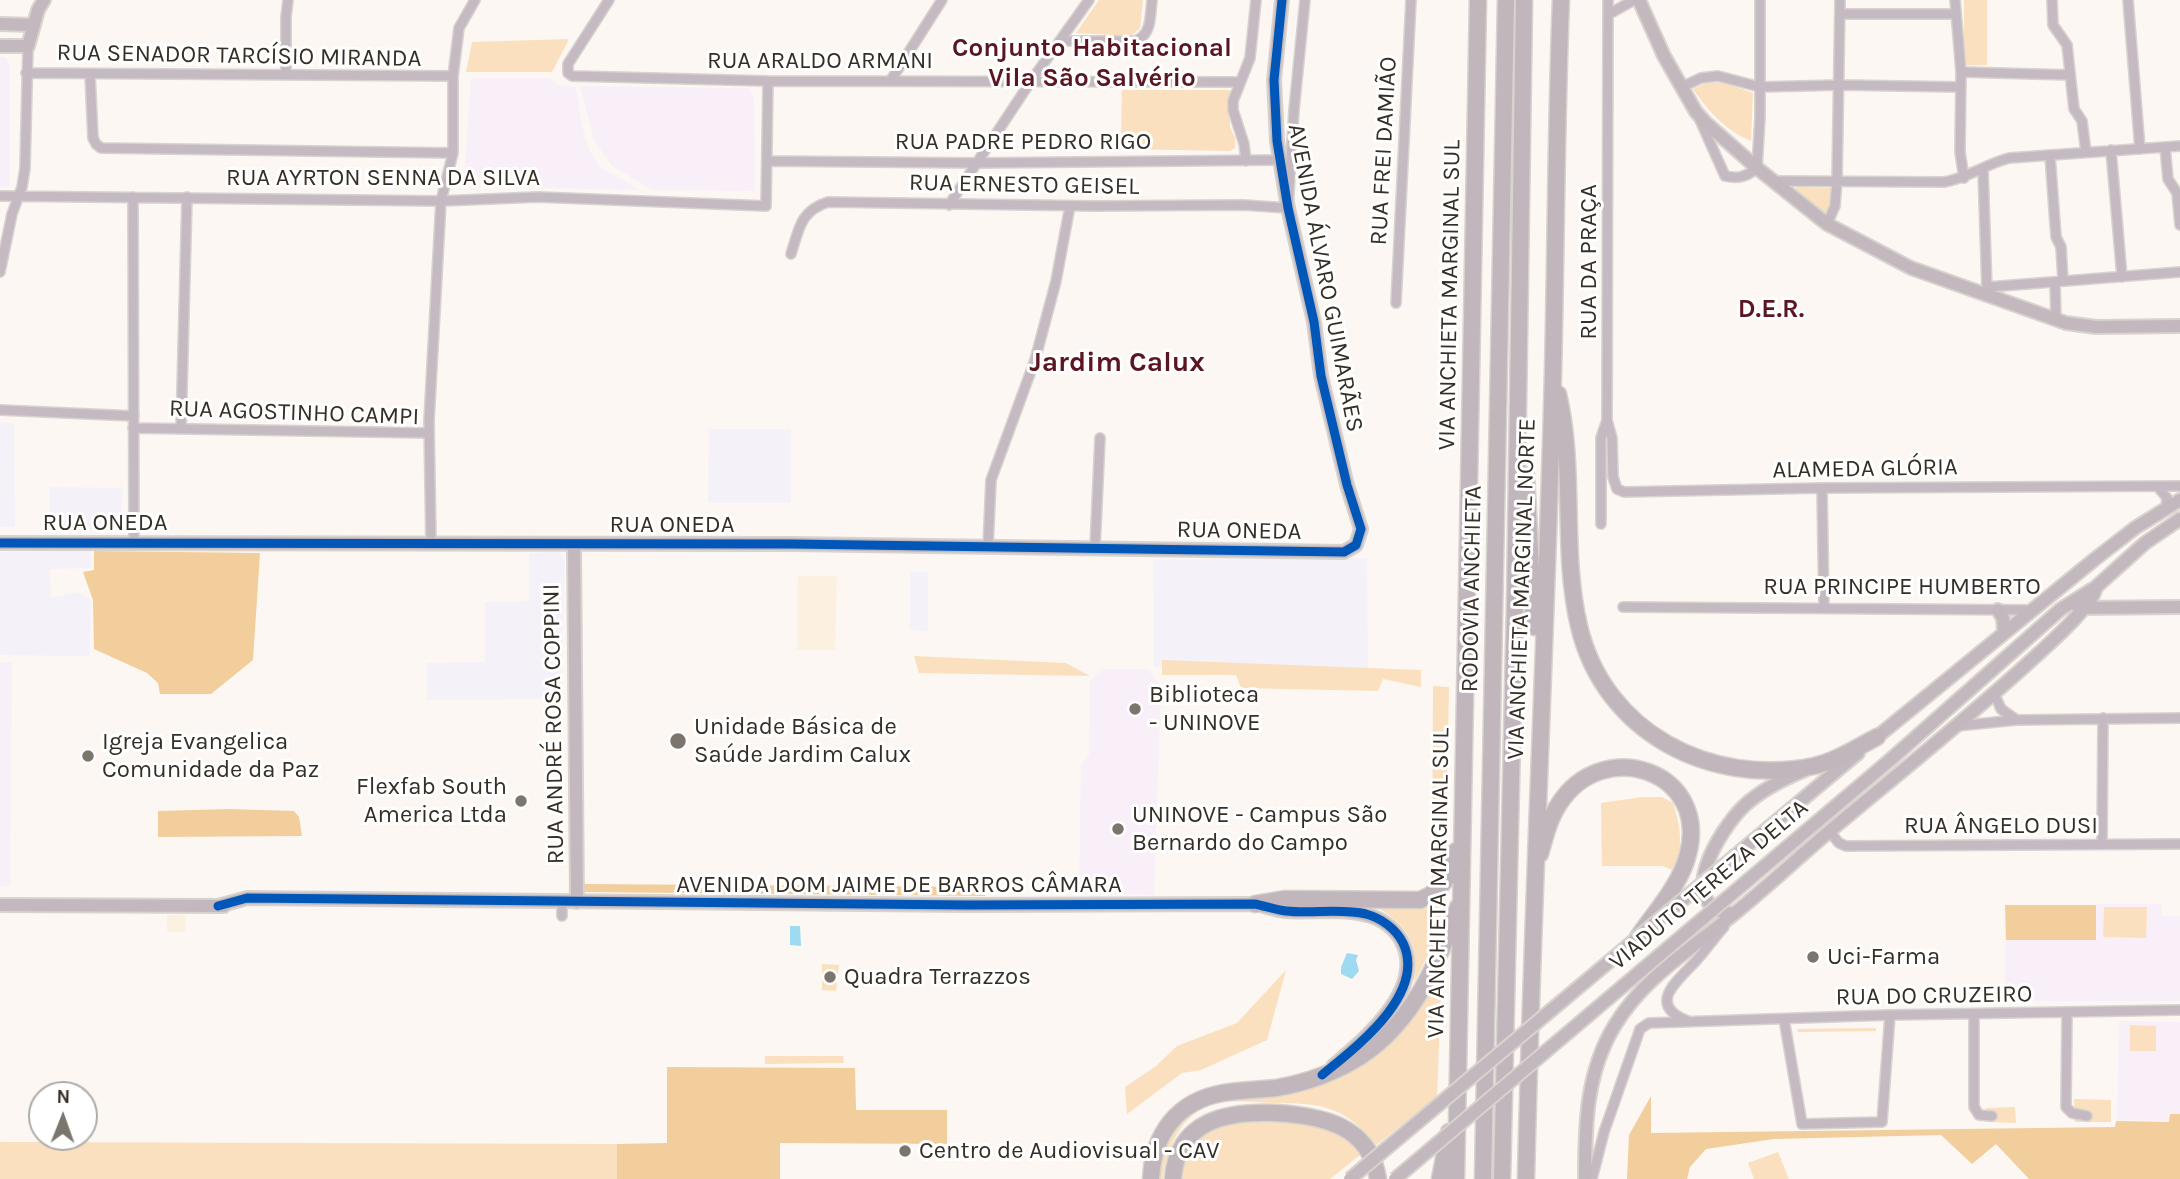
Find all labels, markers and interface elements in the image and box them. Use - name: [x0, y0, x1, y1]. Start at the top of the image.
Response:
- district label: Conjunto Habitacional Vila São Salvério: [952, 33, 1232, 94]
- street label: RUA SENADOR TARCÍSIO MIRANDA: [56, 38, 422, 74]
- street label: RUA ARALDO ARMANI: [707, 47, 933, 75]
- street label: RUA FREI DAMIÃO: [1365, 56, 1403, 246]
- street label: AVENIDA ÁLVARO GUIMARÃES: [1281, 121, 1369, 435]
- street label: RUA PADRE PEDRO RIGO: [895, 128, 1151, 156]
- street label: VIA ANCHIETA MARGINAL SUL: [1433, 139, 1467, 451]
- street label: RUA AYRTON SENNA DA SILVA: [226, 164, 540, 192]
- street label: RUA ERNESTO GEISEL: [908, 169, 1140, 201]
- street label: RUA DA PRAÇA: [1575, 184, 1603, 340]
- district label: D.E.R.: [1738, 294, 1804, 326]
- district label: Jardim Calux: [1029, 346, 1205, 380]
- street label: RUA AGOSTINHO CAMPI: [168, 394, 420, 432]
- street label: VIA ANCHIETA MARGINAL NORTE: [1502, 418, 1542, 760]
- street label: ALAMEDA GLÓRIA: [1772, 453, 1958, 485]
- street label: RODOVIA ANCHIETA: [1456, 485, 1488, 693]
- street label: RUA ONEDA: [43, 509, 167, 537]
- street label: RUA ONEDA: [610, 511, 734, 539]
- street label: RUA ONEDA: [1176, 516, 1302, 546]
- street label: RUA PRINCIPE HUMBERTO: [1763, 573, 2041, 601]
- street label: RUA ANDRÉ ROSA COPPINI: [537, 583, 571, 865]
- place label: Biblioteca - UNINOVE: [1149, 681, 1261, 737]
- marker: Biblioteca - UNINOVE: [1127, 701, 1143, 717]
- place label: Unidade Básica de Saúde Jardim Calux: [694, 713, 911, 769]
- street label: VIA ANCHIETA MARGINAL SUL: [1422, 727, 1456, 1039]
- place label: Igreja Evangelica Comunidade da Paz: [102, 728, 319, 784]
- marker: Unidade Básica de Saúde Jardim Calux: [668, 731, 688, 751]
- marker: Igreja Evangelica Comunidade da Paz: [80, 748, 96, 764]
- place label: Flexfab South America Ltda: [356, 773, 507, 829]
- marker: Flexfab South America Ltda: [513, 793, 529, 809]
- street label: VIADUTO TEREZA DELTA: [1604, 794, 1814, 976]
- place label: UNINOVE - Campus São Bernardo do Campo: [1132, 801, 1387, 857]
- street label: RUA ÂNGELO DUSI: [1904, 812, 2098, 840]
- marker: UNINOVE - Campus São Bernardo do Campo: [1110, 821, 1126, 837]
- street label: AVENIDA DOM JAIME DE BARROS CÂMARA: [676, 871, 1122, 899]
- place label: Uci-Farma: [1827, 943, 1940, 971]
- marker: Uci-Farma: [1805, 949, 1821, 965]
- place label: Quadra Terrazzos: [844, 963, 1031, 991]
- marker: Quadra Terrazzos: [822, 969, 838, 985]
- street label: RUA DO CRUZEIRO: [1835, 980, 2033, 1012]
- north arrow: [28, 1081, 98, 1151]
- text: N: [56, 1086, 70, 1108]
- place label: Centro de Audiovisual - CAV: [919, 1137, 1219, 1165]
- marker: Centro de Audiovisual - CAV: [897, 1143, 913, 1159]

